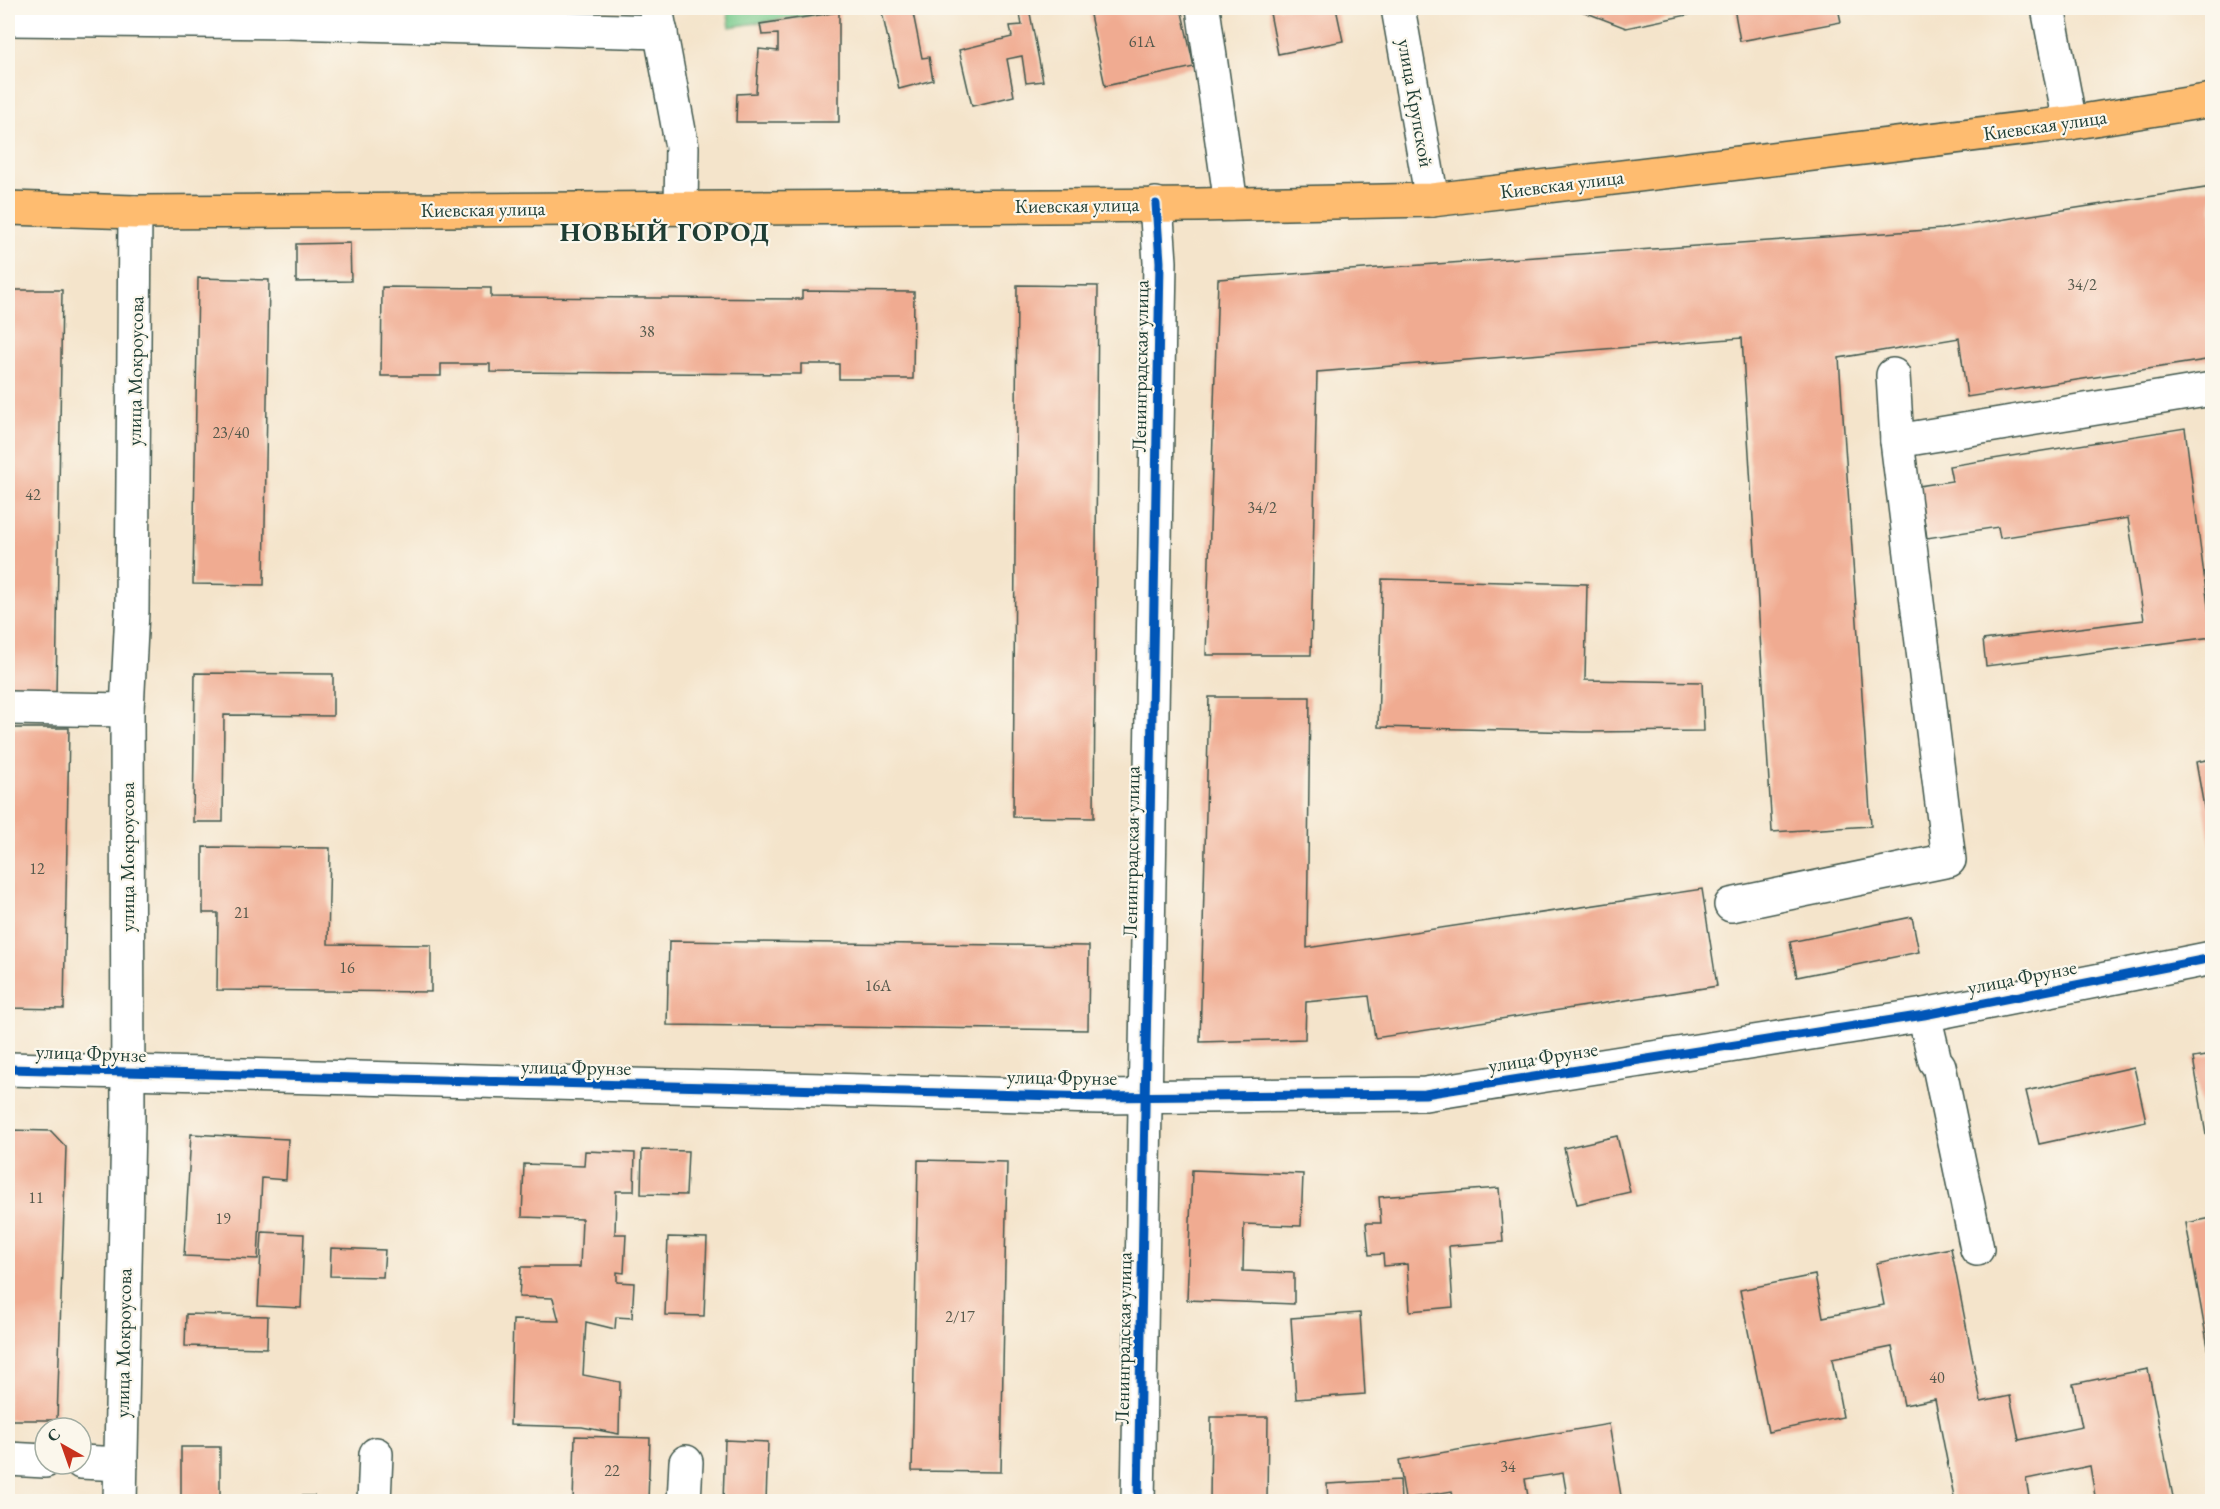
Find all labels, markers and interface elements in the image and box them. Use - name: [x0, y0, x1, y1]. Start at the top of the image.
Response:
- house number: 61А: [1129, 31, 1156, 52]
- street label: улица Крупской: [1392, 37, 1440, 170]
- street label: Киевская улица: [1981, 103, 2109, 147]
- street label: Киевская улица: [1498, 163, 1626, 205]
- street label: Киевская улица: [1014, 191, 1140, 219]
- street label: Киевская улица: [420, 195, 546, 223]
- district label: НОВЫЙ ГОРОД: [560, 215, 770, 249]
- house number: 34/2: [2067, 274, 2097, 295]
- street label: Ленинградская улица: [1125, 280, 1155, 452]
- street label: улица Мокроусова: [121, 296, 149, 446]
- house number: 38: [639, 321, 655, 342]
- house number: 23/40: [212, 422, 250, 443]
- house number: 42: [25, 484, 41, 505]
- house number: 34/2: [1247, 497, 1277, 518]
- street label: Ленинградская улица: [1116, 766, 1146, 938]
- street label: улица Мокроусова: [114, 782, 140, 932]
- house number: 12: [29, 858, 45, 879]
- house number: 21: [234, 902, 250, 923]
- street label: улица Фрунзе: [1965, 954, 2079, 1000]
- house number: 16: [339, 957, 355, 978]
- house number: 16А: [865, 975, 892, 996]
- street label: улица Фрунзе: [1486, 1035, 1600, 1078]
- street label: улица Фрунзе: [35, 1038, 147, 1068]
- street label: улица Фрунзе: [521, 1053, 632, 1081]
- street label: улица Фрунзе: [1007, 1063, 1118, 1091]
- house number: 11: [28, 1187, 44, 1208]
- house number: 19: [215, 1208, 231, 1229]
- street label: Ленинградская улица: [1108, 1252, 1138, 1424]
- street label: улица Мокроусова: [109, 1268, 137, 1418]
- house number: 2/17: [945, 1306, 975, 1327]
- house number: 40: [1929, 1367, 1945, 1388]
- north arrow: [33, 1416, 93, 1476]
- text: С: [43, 1423, 65, 1447]
- house number: 34: [1500, 1456, 1516, 1477]
- house number: 22: [604, 1460, 620, 1481]

